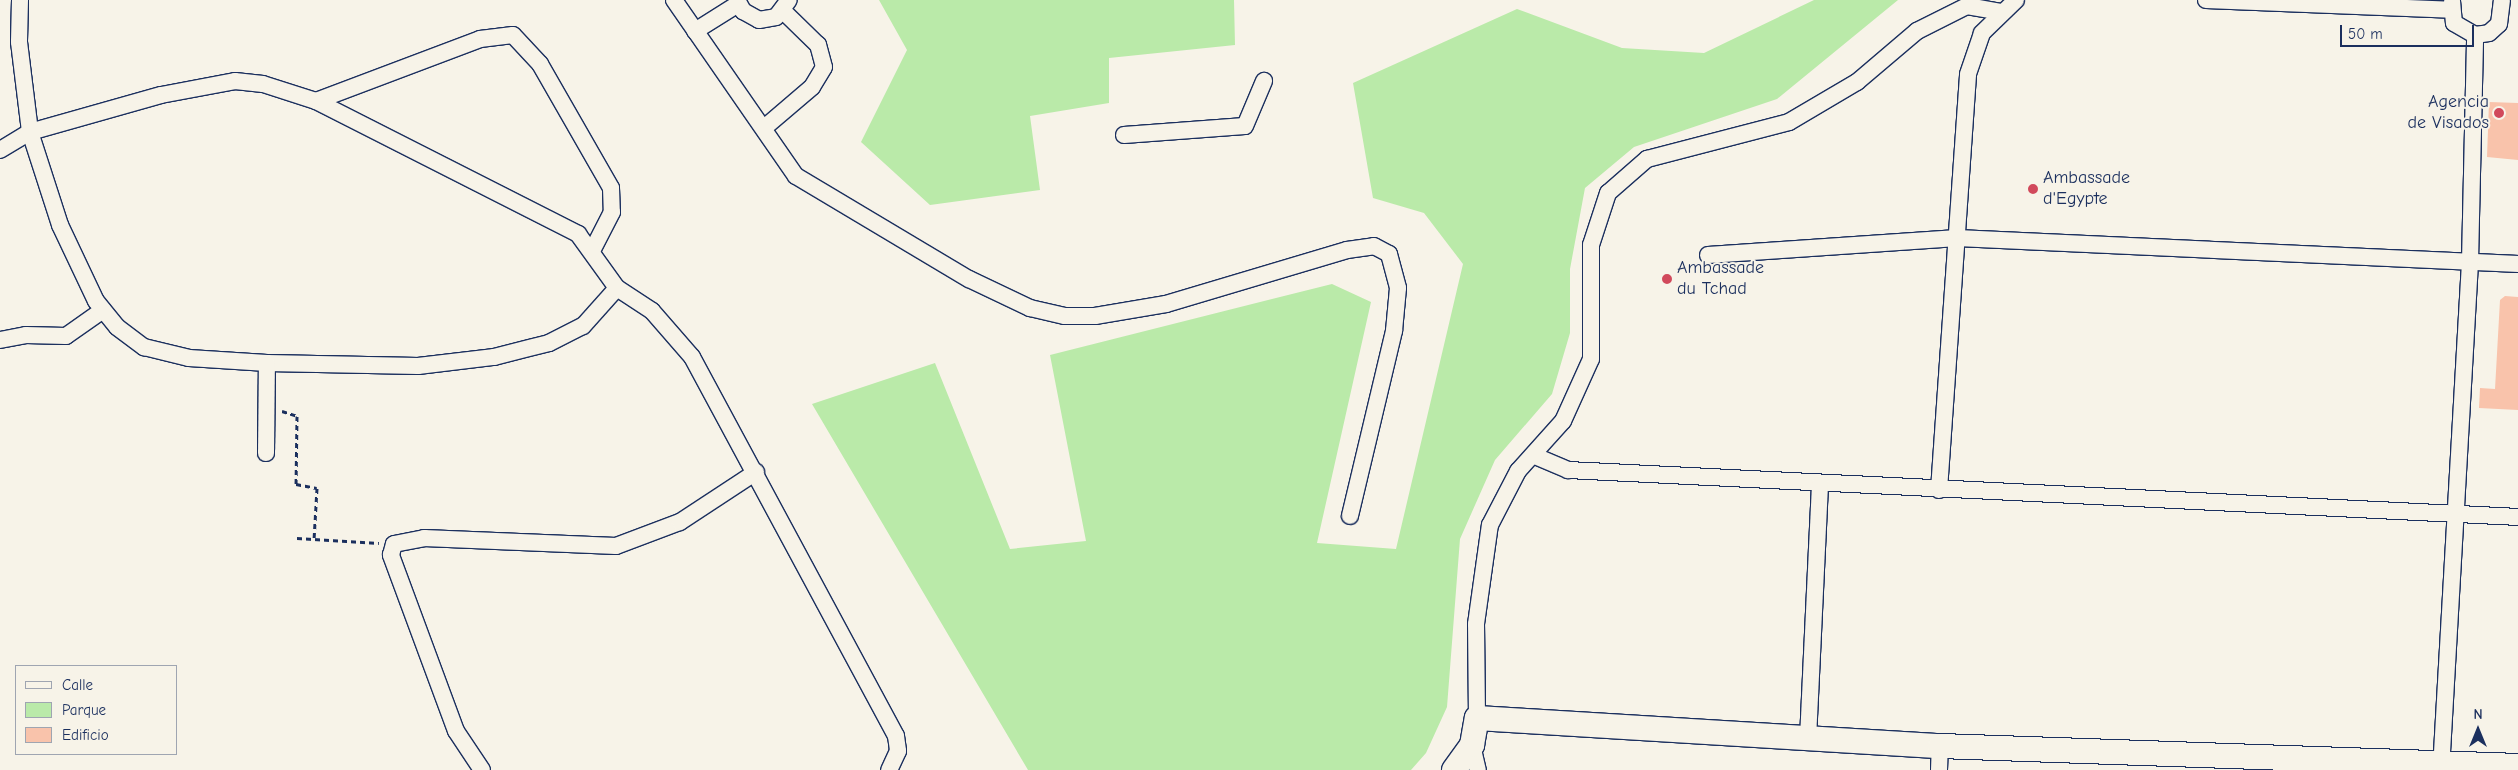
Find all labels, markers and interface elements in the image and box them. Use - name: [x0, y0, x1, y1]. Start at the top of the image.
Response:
- scale bar: [2343, 15, 2477, 47]
- text: 50 m: [2348, 25, 2383, 43]
- place label: Agencia de Visados: [2408, 92, 2489, 134]
- marker: Agencia de Visados: [2493, 107, 2505, 119]
- place label: Ambassade d'Egypte: [2043, 168, 2130, 210]
- marker: Ambassade d'Egypte: [2027, 183, 2039, 195]
- place label: Ambassade du Tchad: [1677, 258, 1764, 300]
- marker: Ambassade du Tchad: [1661, 273, 1673, 285]
- legend: [15, 665, 178, 755]
- text: Calle: [62, 676, 93, 694]
- text: Parque: [62, 701, 106, 719]
- north arrow: [2453, 705, 2503, 755]
- text: N: [2473, 706, 2483, 723]
- text: Edificio: [62, 726, 109, 744]

